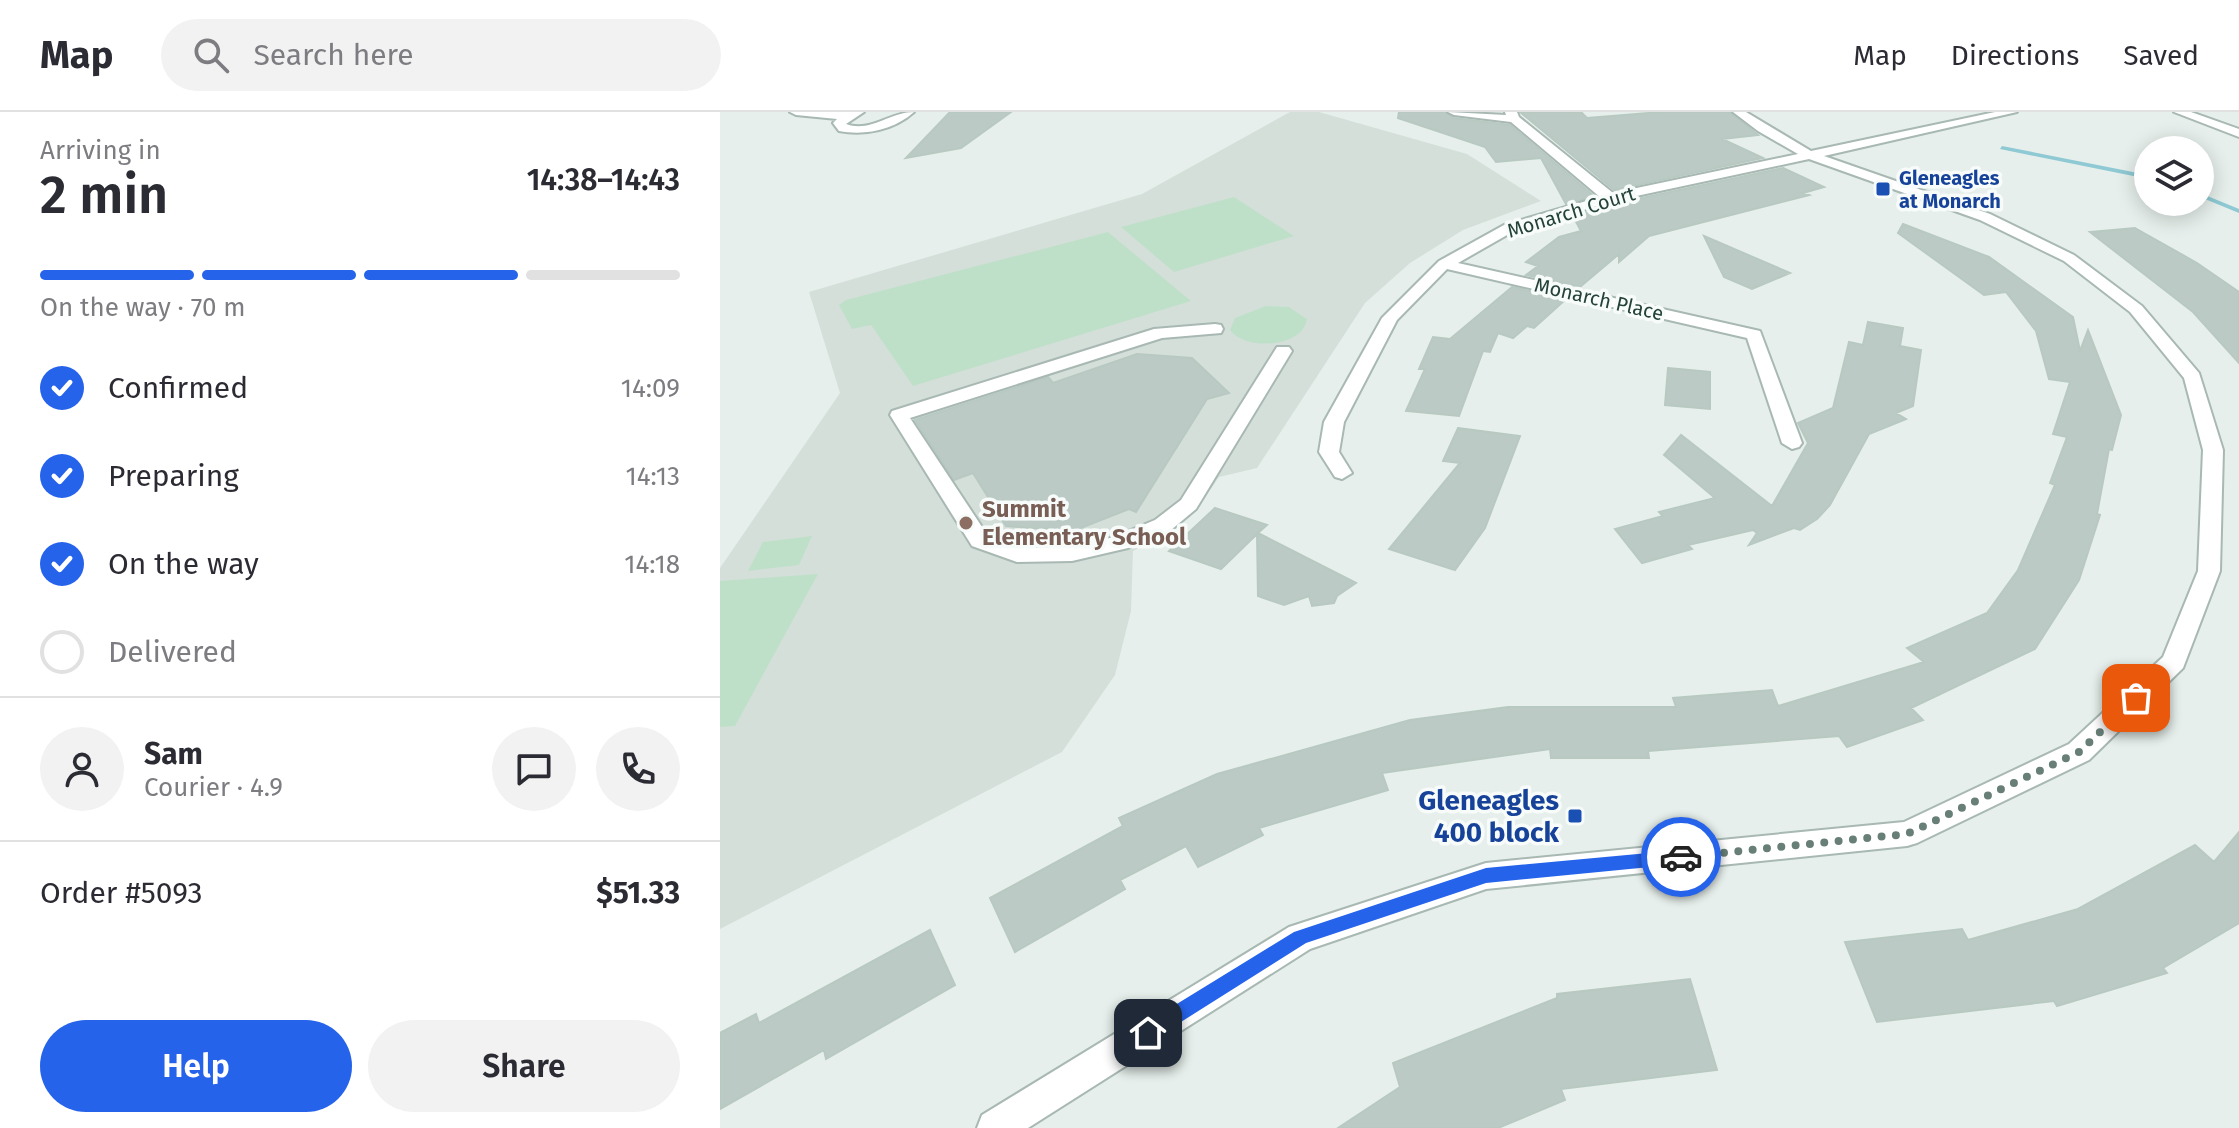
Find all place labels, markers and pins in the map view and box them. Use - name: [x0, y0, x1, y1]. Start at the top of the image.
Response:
- place label: Gleneagles at Monarch: [1899, 166, 2001, 213]
- marker: Gleneagles at Monarch: [1874, 180, 1892, 198]
- place label: Summit Elementary School: [982, 495, 1187, 551]
- marker: Summit Elementary School: [957, 514, 975, 532]
- pin: [2102, 664, 2170, 732]
- place label: Gleneagles 400 block: [1418, 784, 1560, 849]
- marker: Gleneagles 400 block: [1566, 807, 1584, 825]
- pin: [1114, 999, 1182, 1067]

